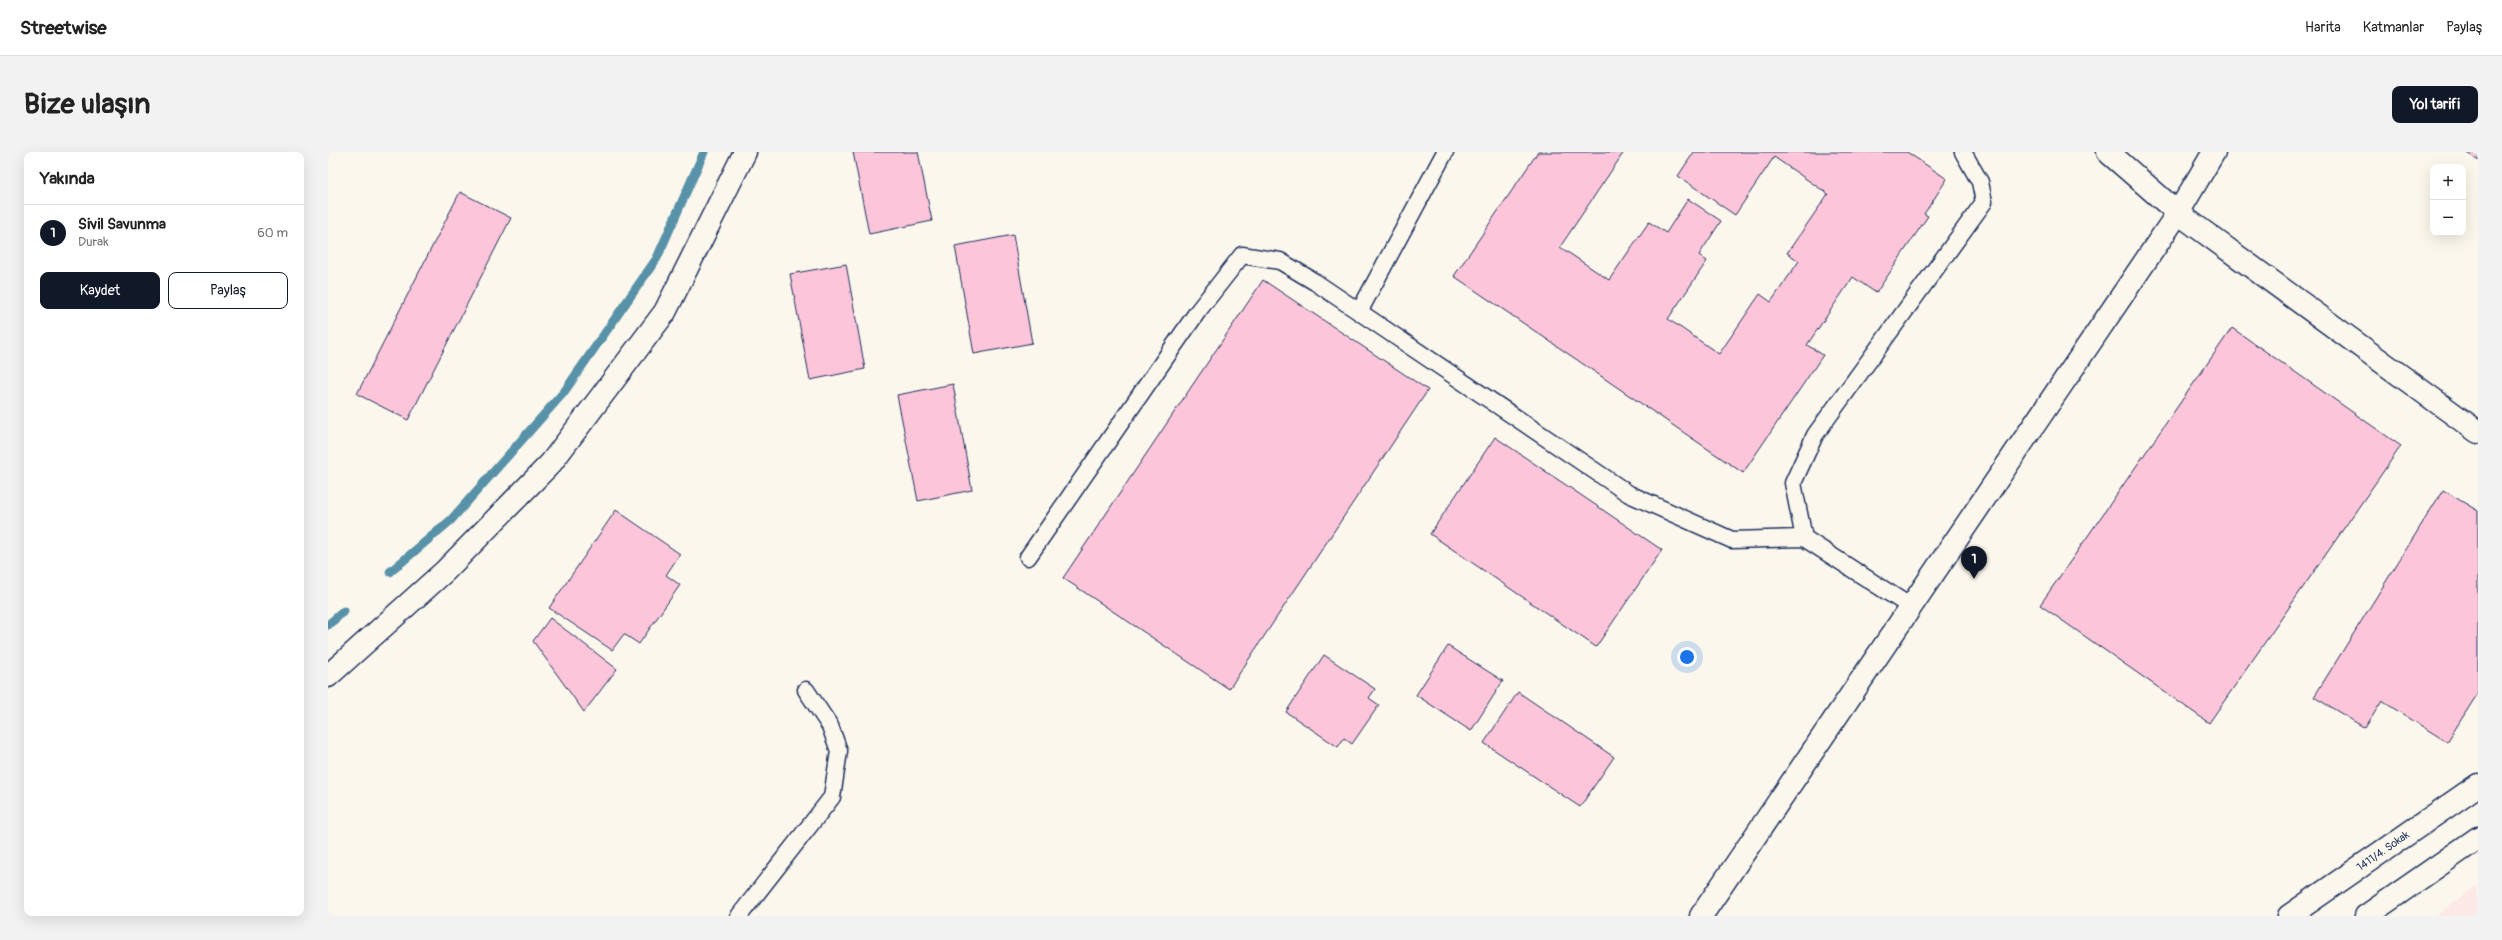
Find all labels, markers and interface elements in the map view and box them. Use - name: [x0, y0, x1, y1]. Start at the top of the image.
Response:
- text: Streetwise: [20, 16, 107, 40]
- text: Harita: [2305, 19, 2341, 36]
- text: Katmanlar: [2363, 19, 2424, 36]
- text: Paylaş: [2446, 19, 2482, 36]
- button: Yol tarifi: [2392, 86, 2478, 123]
- text: Bize ulaşın: [24, 87, 150, 122]
- map controls: [2430, 164, 2466, 236]
- button: +: [2430, 164, 2466, 200]
- text: Yakında: [40, 168, 95, 189]
- button: −: [2430, 200, 2466, 236]
- text: Sivil Savunma: [78, 215, 166, 234]
- text: 1: [50, 225, 56, 241]
- text: 60 m: [257, 225, 288, 241]
- text: Durak: [78, 234, 109, 250]
- button: Kaydet: [40, 272, 160, 309]
- button: Paylaş: [168, 272, 288, 309]
- pin: 1: [1961, 546, 1987, 579]
- your location: [1677, 647, 1697, 667]
- street label: 1411/4. Sokak: [2354, 828, 2412, 874]

